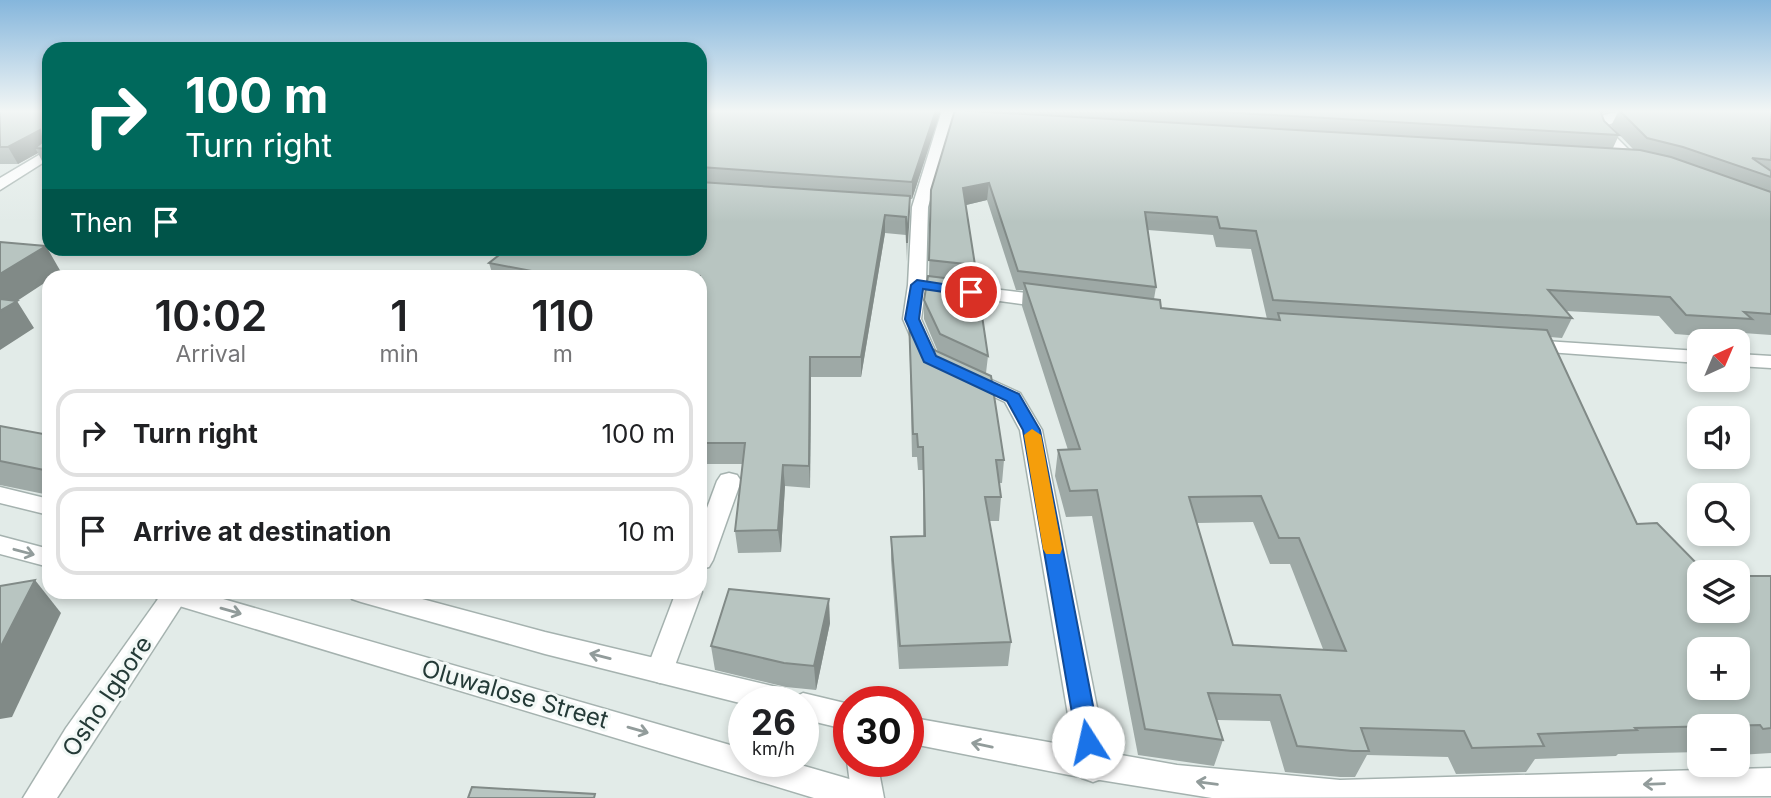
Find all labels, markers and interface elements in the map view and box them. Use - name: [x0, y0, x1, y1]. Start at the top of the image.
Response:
- text: 100 m: [185, 66, 329, 125]
- icon: right: [70, 70, 161, 161]
- text: Turn right: [185, 126, 332, 165]
- icon: arrive: [147, 203, 185, 241]
- text: Then: [70, 207, 133, 238]
- pin: [941, 262, 1001, 322]
- icon: arrive: [952, 273, 990, 311]
- text: 10:02: [154, 290, 267, 341]
- text: 1: [390, 290, 408, 341]
- text: 110: [531, 290, 595, 341]
- north arrow: [1687, 329, 1750, 392]
- map controls: [1687, 329, 1750, 777]
- text: Arrival: [175, 340, 246, 368]
- text: min: [380, 340, 419, 368]
- text: m: [553, 340, 573, 368]
- button: sound: [1687, 406, 1750, 469]
- icon: right: [74, 414, 112, 452]
- text: Turn right: [133, 418, 258, 449]
- text: 100 m: [602, 418, 675, 449]
- button: search: [1687, 483, 1750, 546]
- icon: arrive: [74, 512, 112, 550]
- text: Arrive at destination: [133, 516, 392, 547]
- text: 10 m: [618, 516, 675, 547]
- one-way arrow: [13, 546, 35, 559]
- button: layers: [1687, 560, 1750, 623]
- one-way arrow: [220, 605, 242, 618]
- street label: Osho Igbore: [56, 630, 158, 762]
- button: +: [1687, 637, 1750, 700]
- one-way arrow: [589, 649, 611, 662]
- street label: Oluwalose Street: [418, 653, 612, 735]
- speed limit sign: 30: [833, 686, 924, 777]
- text: 26: [751, 701, 796, 743]
- position arrow: [1051, 705, 1125, 779]
- button: −: [1687, 714, 1750, 777]
- one-way arrow: [626, 725, 648, 738]
- text: km/h: [752, 738, 795, 759]
- one-way arrow: [971, 738, 994, 752]
- one-way arrow: [1196, 776, 1219, 789]
- one-way arrow: [1643, 778, 1666, 791]

